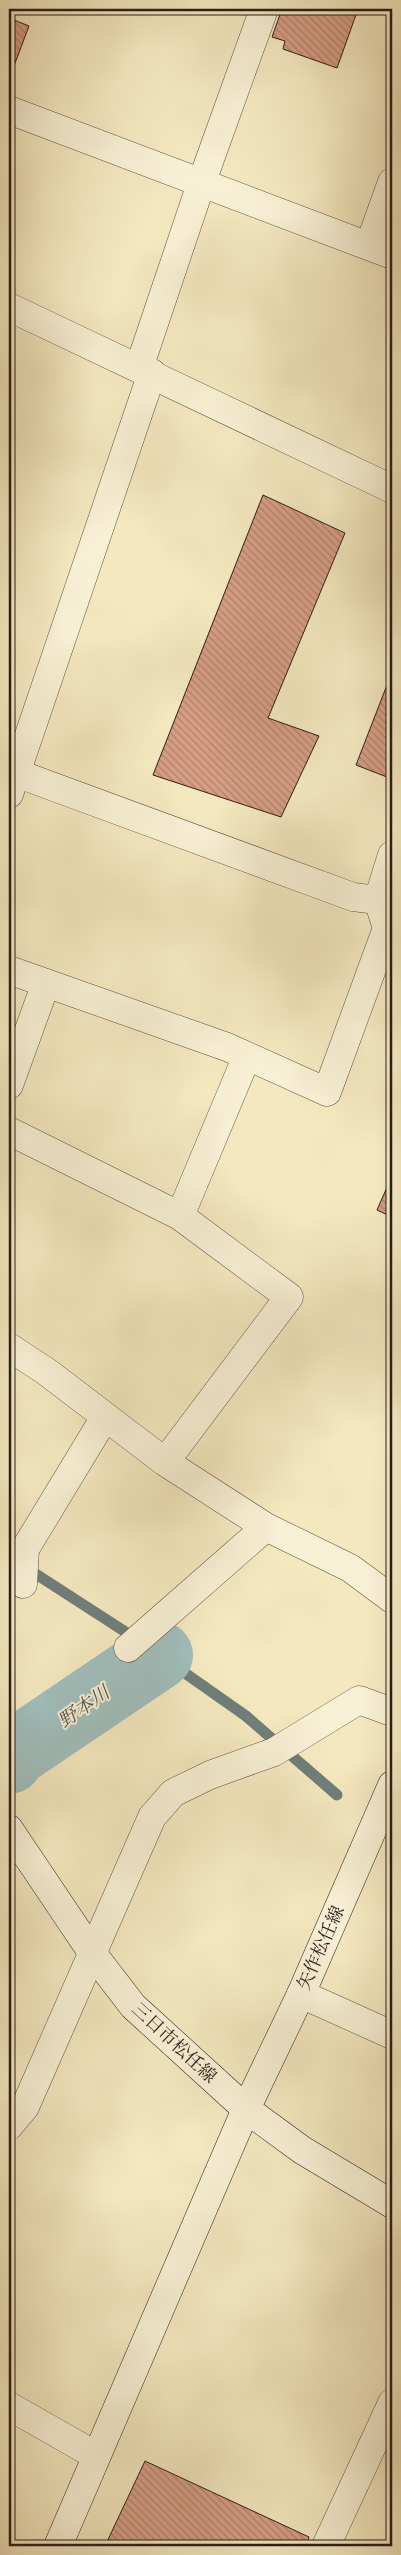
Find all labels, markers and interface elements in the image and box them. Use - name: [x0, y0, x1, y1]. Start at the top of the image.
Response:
- water label: 野本川: [54, 1680, 116, 1733]
- street label: 矢作松任線: [292, 1902, 350, 1994]
- street label: 三日市松任線: [127, 1998, 221, 2088]

